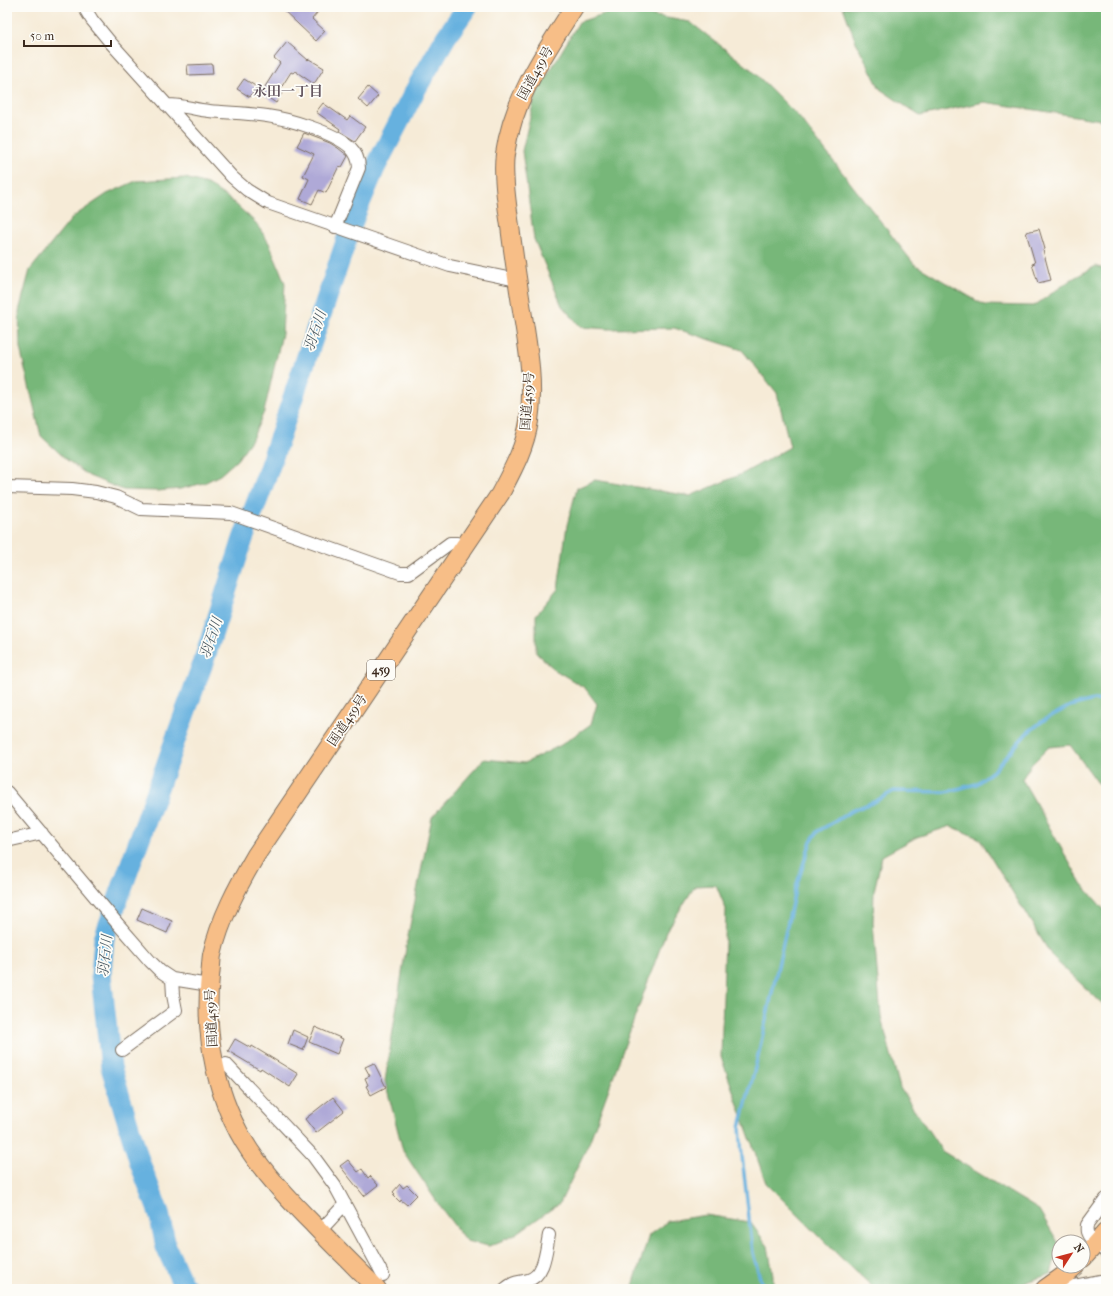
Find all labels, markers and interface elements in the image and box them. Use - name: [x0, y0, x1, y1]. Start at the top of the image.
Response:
- scale bar: [24, 22, 111, 48]
- text: 50 m: [30, 29, 54, 43]
- street label: 国道459号: [514, 44, 556, 102]
- district label: 永田一丁目: [253, 83, 323, 100]
- water label: 羽石川: [300, 306, 331, 354]
- street label: 国道459号: [517, 371, 537, 431]
- water label: 羽石川: [196, 613, 227, 661]
- road number: 459: [367, 660, 395, 680]
- street label: 国道459号: [324, 691, 370, 749]
- water label: 羽石川: [94, 932, 116, 978]
- street label: 国道459号: [202, 988, 220, 1048]
- north arrow: [1051, 1234, 1091, 1274]
- text: N: [1071, 1241, 1087, 1256]

